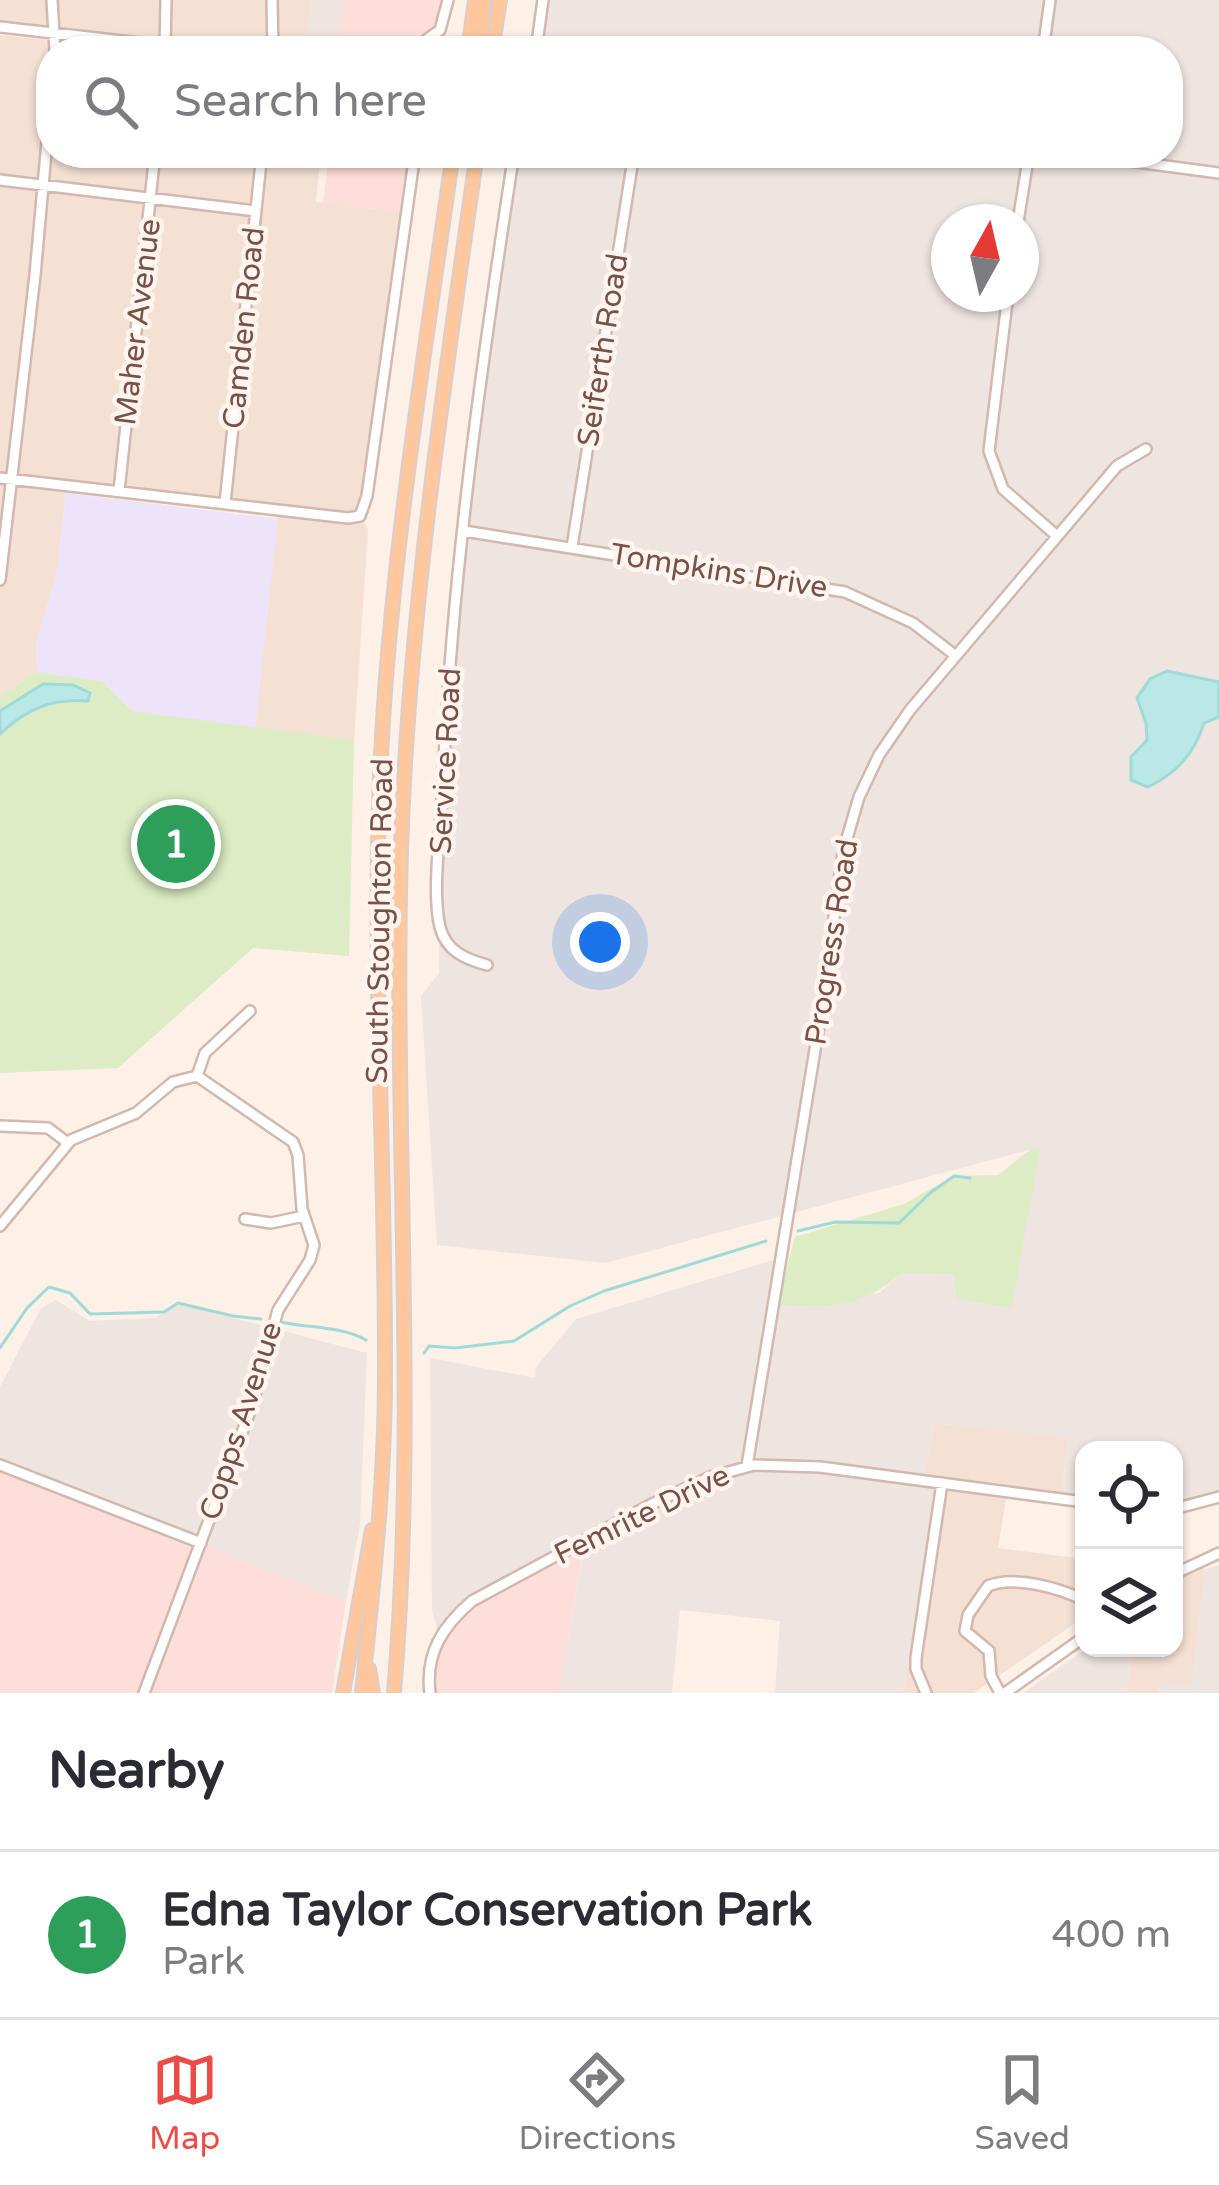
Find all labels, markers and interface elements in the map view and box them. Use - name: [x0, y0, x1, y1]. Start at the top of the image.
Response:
- search box: [36, 36, 1183, 168]
- icon: search: [78, 69, 144, 135]
- text: Search here: [174, 75, 427, 129]
- north arrow: [931, 204, 1039, 312]
- street label: Maher Avenue: [107, 217, 169, 427]
- street label: Camden Road: [215, 225, 273, 431]
- street label: Seiferth Road: [569, 251, 637, 449]
- street label: Tompkins Drive: [608, 536, 830, 606]
- street label: Service Road: [423, 667, 469, 855]
- street label: South Stoughton Road: [359, 758, 401, 1084]
- pin: 1: [137, 799, 215, 889]
- street label: Progress Road: [797, 836, 867, 1048]
- your location: [570, 912, 630, 972]
- street label: Copps Avenue: [192, 1317, 290, 1525]
- map controls: [1075, 1441, 1183, 1657]
- button: locate: [1075, 1441, 1183, 1549]
- street label: Femrite Drive: [548, 1457, 736, 1573]
- button: layers: [1075, 1549, 1183, 1657]
- text: Nearby: [48, 1740, 225, 1802]
- text: Edna Taylor Conservation Park: [162, 1884, 812, 1938]
- text: 1: [75, 1911, 99, 1958]
- text: 400 m: [1052, 1911, 1171, 1958]
- text: Park: [162, 1938, 245, 1985]
- tab: Map: [149, 2047, 220, 2158]
- tab: Directions: [518, 2047, 676, 2158]
- tab: Saved: [975, 2047, 1070, 2158]

